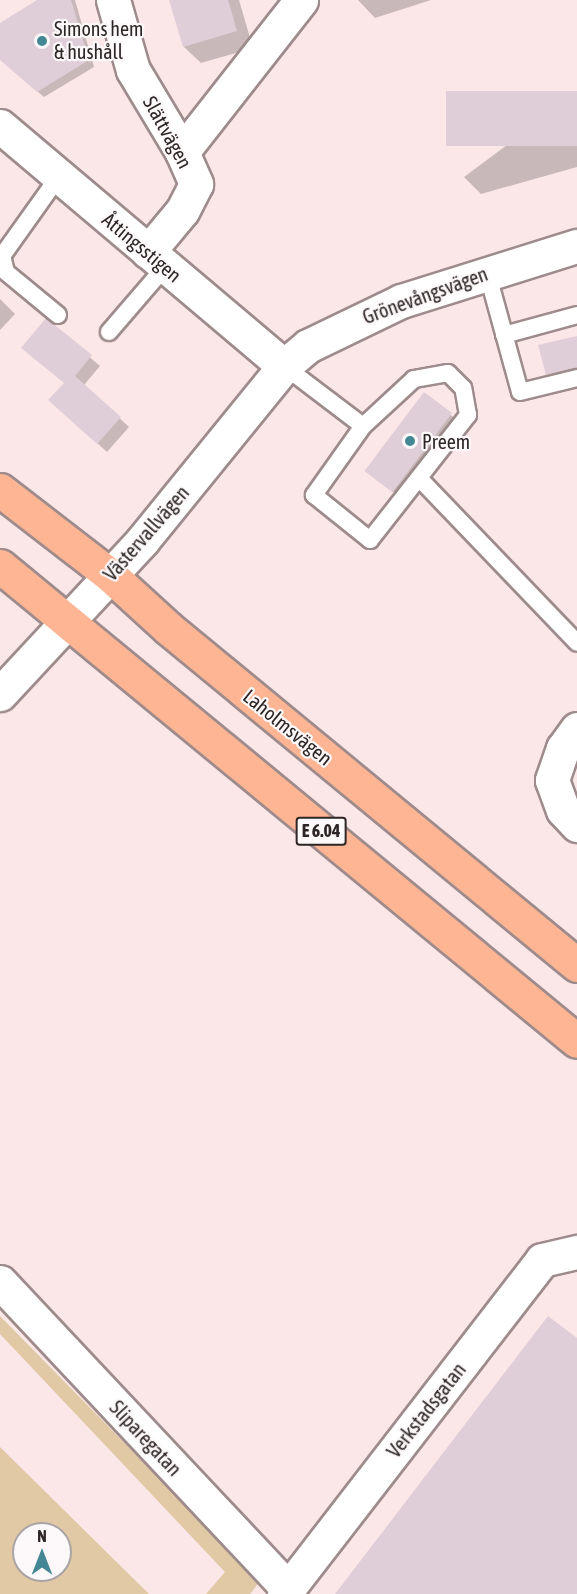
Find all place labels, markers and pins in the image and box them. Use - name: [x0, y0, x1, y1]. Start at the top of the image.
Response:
- place label: Simons hem & hushåll: [54, 17, 143, 64]
- marker: Simons hem & hushåll: [35, 34, 49, 48]
- place label: Preem: [422, 429, 470, 453]
- marker: Preem: [403, 434, 417, 448]

